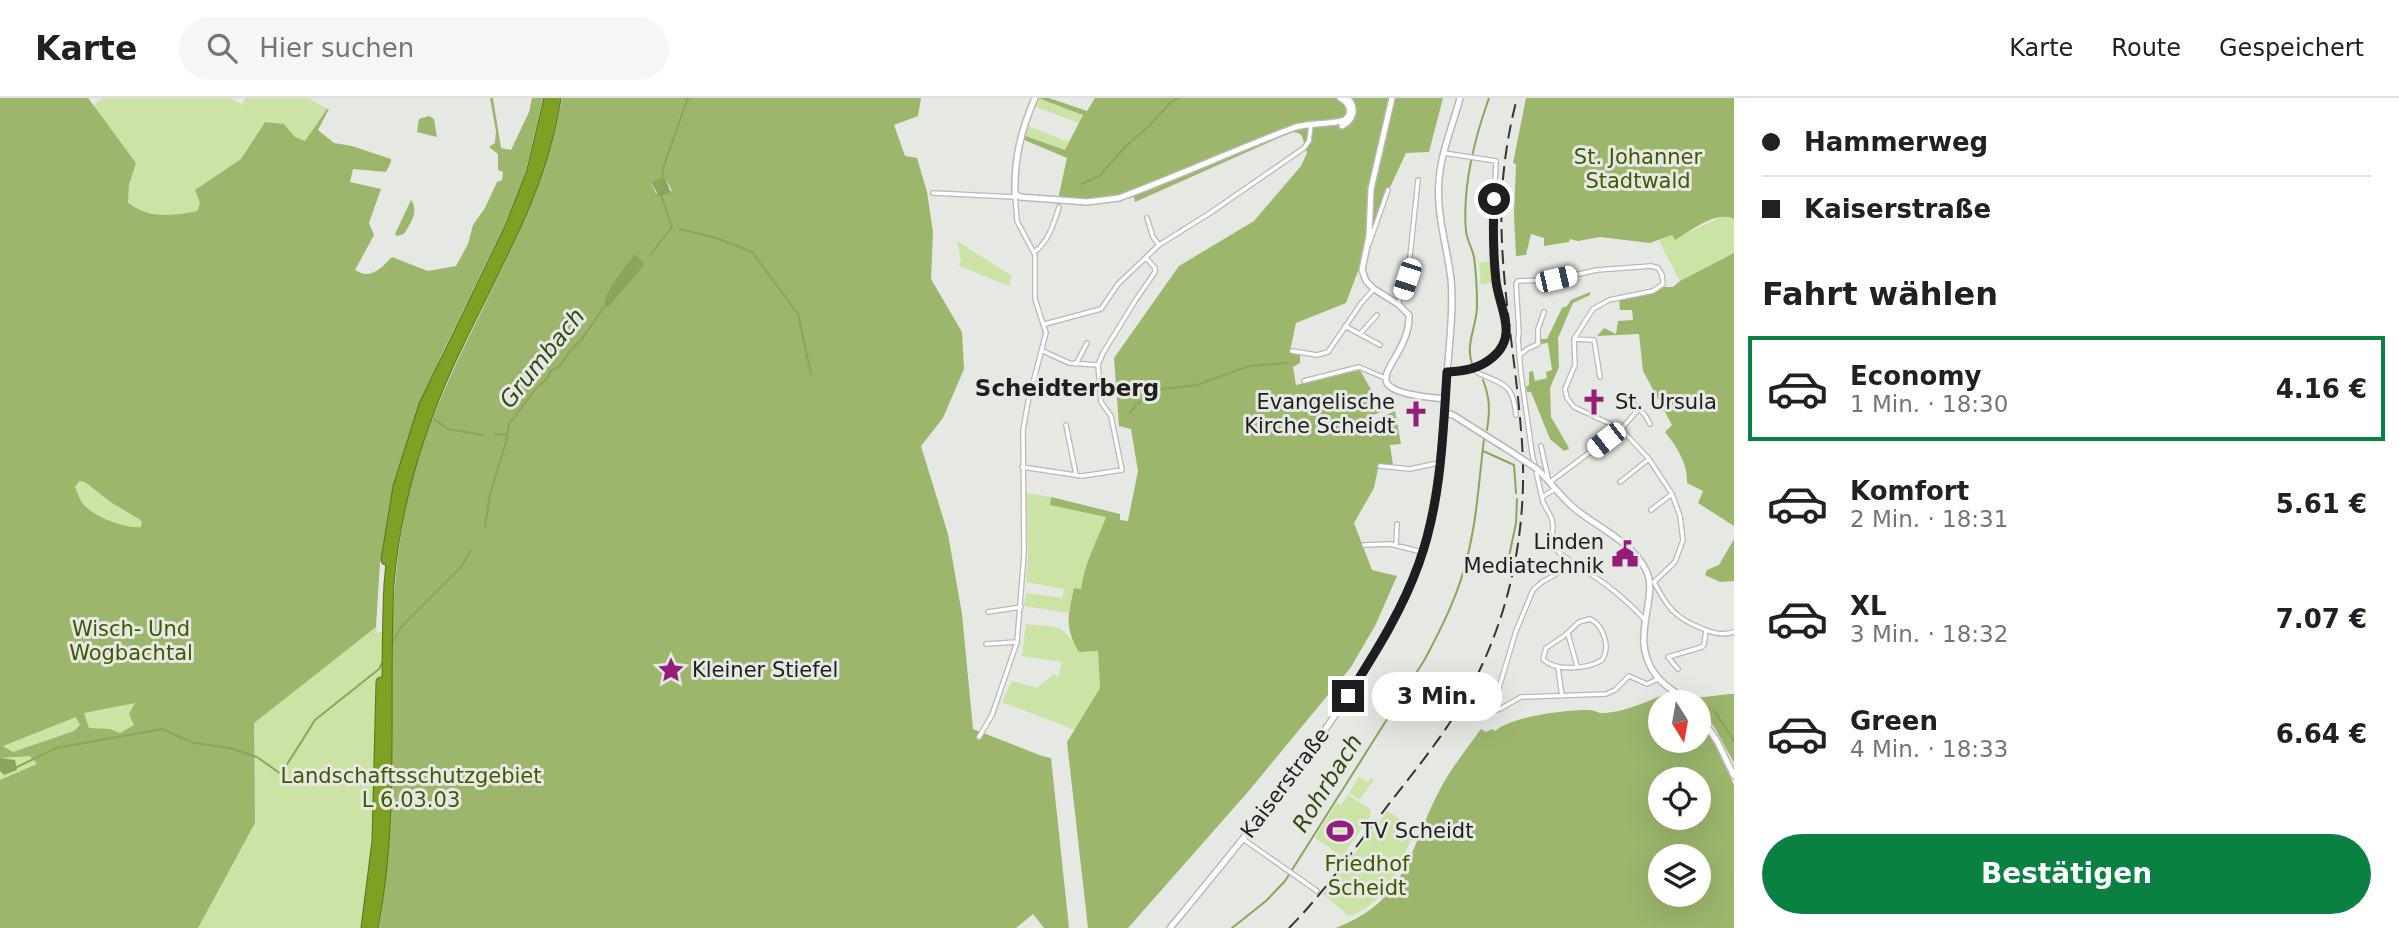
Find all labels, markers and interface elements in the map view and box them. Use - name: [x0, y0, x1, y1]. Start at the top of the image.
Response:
- search box: [179, 17, 669, 80]
- text: Karte: [35, 29, 137, 68]
- icon: search: [203, 29, 241, 67]
- text: Hier suchen: [259, 33, 414, 63]
- text: Karte: [2009, 34, 2073, 62]
- text: Route: [2111, 34, 2181, 62]
- text: Gespeichert: [2219, 34, 2364, 62]
- text: Hammerweg: [1804, 127, 1988, 157]
- park label: St. Johanner Stadtwald: [1574, 145, 1703, 193]
- route start: [1478, 183, 1510, 215]
- text: Kaiserstraße: [1804, 194, 1991, 224]
- car: [1391, 256, 1424, 302]
- car: [1534, 264, 1579, 294]
- text: Fahrt wählen: [1762, 275, 1998, 313]
- water label: Grumbach: [494, 303, 590, 413]
- icon: car: [1766, 357, 1829, 420]
- text: Economy: [1850, 361, 1981, 391]
- text: 4.16 €: [2276, 374, 2367, 404]
- district label: Scheidterberg: [975, 375, 1159, 401]
- church icon: St. Ursula: [1579, 387, 1609, 417]
- place label: Evangelische Kirche Scheidt: [1244, 390, 1395, 438]
- place label: St. Ursula: [1615, 390, 1717, 414]
- text: 1 Min. · 18:30: [1850, 391, 2008, 417]
- church icon: Evangelische Kirche Scheidt: [1401, 399, 1431, 429]
- car: [1583, 419, 1630, 461]
- icon: car: [1766, 472, 1829, 535]
- text: Komfort: [1850, 476, 1969, 506]
- text: 5.61 €: [2276, 489, 2367, 519]
- text: 2 Min. · 18:31: [1850, 506, 2008, 532]
- place label: Linden Mediatechnik: [1464, 530, 1605, 578]
- public building icon: Linden Mediatechnik: [1610, 539, 1640, 569]
- icon: car: [1766, 587, 1829, 650]
- text: XL: [1850, 591, 1887, 621]
- text: 7.07 €: [2276, 604, 2367, 634]
- park label: Wisch- Und Wogbachtal: [69, 617, 193, 665]
- text: 3 Min. · 18:32: [1850, 621, 2008, 647]
- place icon: Kleiner Stiefel: [656, 655, 686, 685]
- place label: Kleiner Stiefel: [692, 658, 838, 682]
- callout: 3 Min.: [1372, 672, 1502, 720]
- route end: [1332, 680, 1364, 712]
- text: 3 Min.: [1397, 683, 1477, 709]
- north arrow: [1648, 690, 1712, 752]
- map controls: [1648, 690, 1711, 907]
- icon: car: [1766, 702, 1829, 765]
- text: Green: [1850, 706, 1938, 736]
- text: 6.64 €: [2276, 719, 2367, 749]
- street label: Kaiserstraße: [1236, 723, 1334, 843]
- water label: Rohrbach: [1287, 729, 1367, 837]
- text: 4 Min. · 18:33: [1850, 736, 2008, 762]
- park label: Landschaftsschutzgebiet L 6.03.03: [280, 764, 542, 812]
- button: locate: [1648, 767, 1711, 830]
- sports icon: TV Scheidt: [1325, 816, 1355, 846]
- place label: TV Scheidt: [1360, 819, 1473, 843]
- button: Bestätigen: [1762, 834, 2371, 914]
- button: layers: [1648, 844, 1711, 907]
- park label: Friedhof Scheidt: [1325, 852, 1410, 900]

